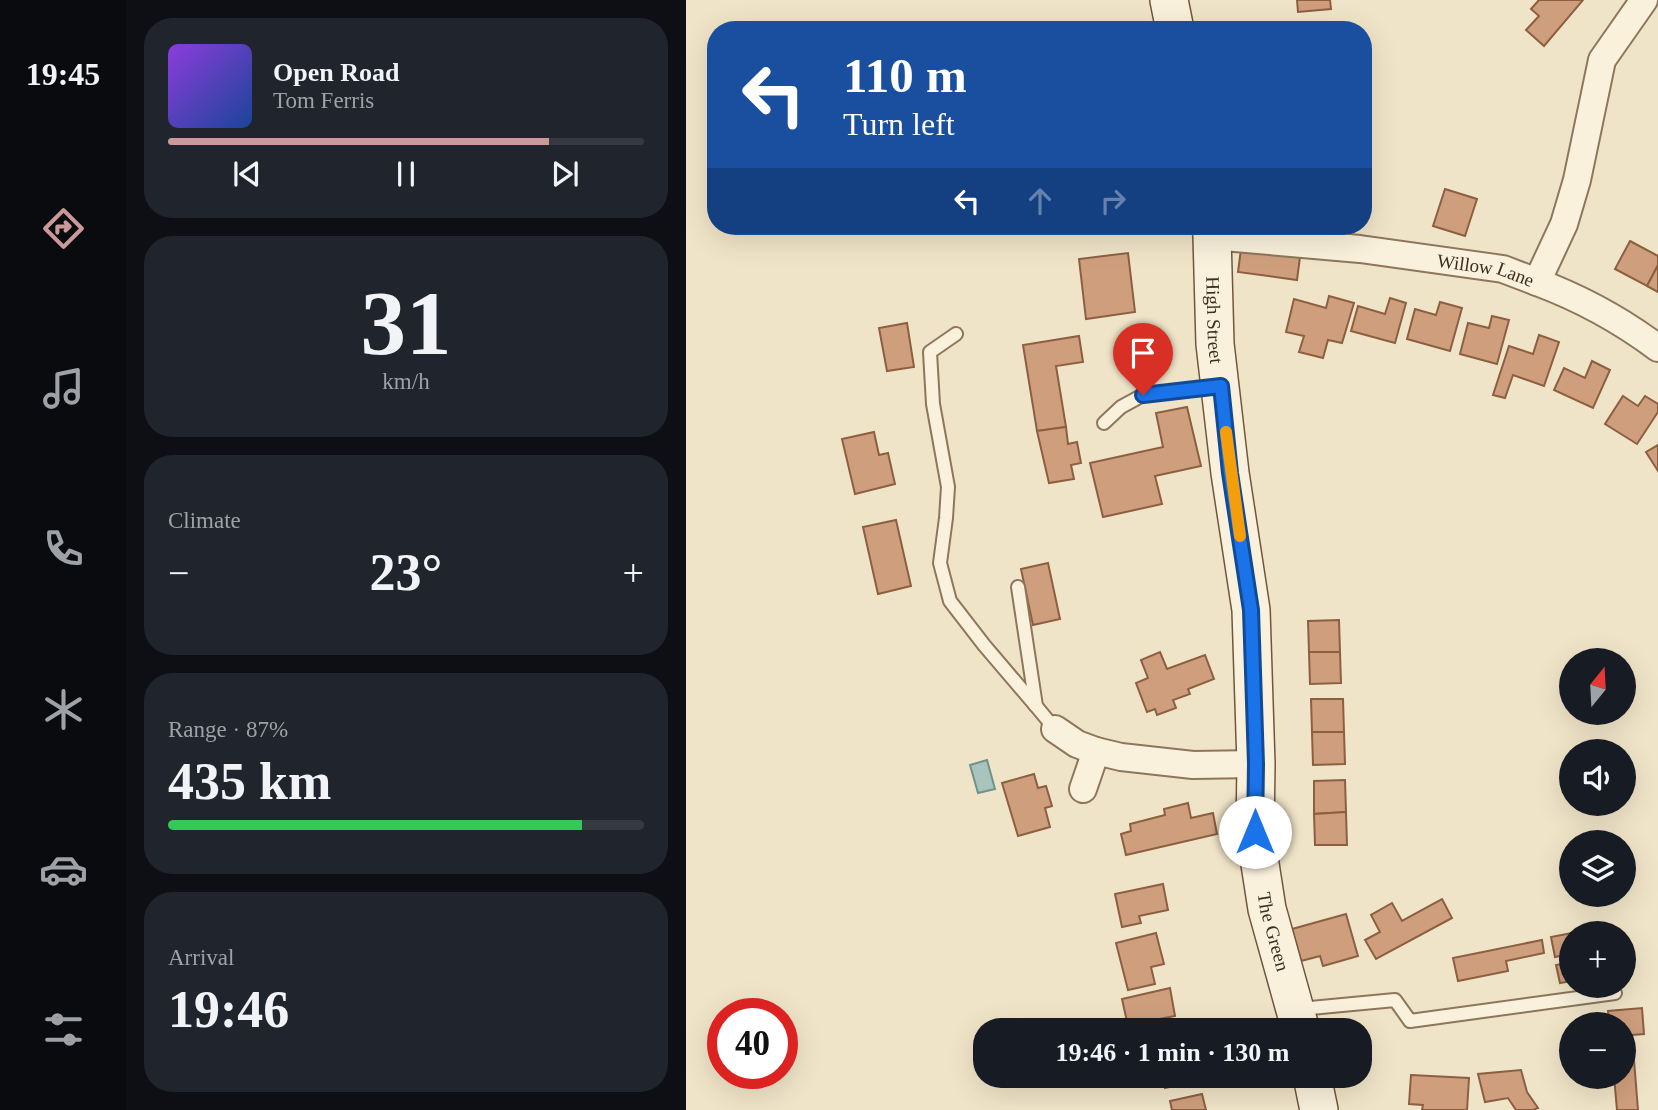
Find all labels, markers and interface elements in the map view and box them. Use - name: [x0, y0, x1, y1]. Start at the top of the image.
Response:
- text: 110 m: [843, 48, 967, 103]
- icon: left: [728, 49, 819, 140]
- text: 19:45: [26, 56, 100, 92]
- text: Open Road: [273, 58, 399, 87]
- text: Tom Ferris: [273, 88, 374, 113]
- text: Turn left: [843, 106, 955, 142]
- icon: previous: [228, 155, 266, 193]
- icon: pause: [387, 155, 425, 193]
- icon: next: [546, 155, 584, 193]
- icon: left: [948, 182, 986, 220]
- icon: ahead: [1021, 182, 1059, 220]
- icon: right: [1094, 182, 1132, 220]
- icon: directions: [39, 204, 88, 253]
- street label: Willow Lane: [1436, 250, 1537, 291]
- text: 31: [361, 273, 452, 374]
- street label: High Street: [1202, 276, 1227, 365]
- pin: [1113, 323, 1173, 395]
- icon: arrive: [1124, 334, 1162, 372]
- icon: music: [39, 364, 88, 413]
- text: km/h: [382, 369, 430, 394]
- text: Climate: [168, 508, 241, 533]
- icon: phone: [39, 524, 88, 573]
- text: 23°: [370, 544, 442, 601]
- text: −: [168, 552, 189, 594]
- text: +: [623, 552, 644, 594]
- north arrow: [1559, 648, 1636, 724]
- map controls: [1559, 648, 1636, 1089]
- icon: climate: [39, 685, 88, 734]
- text: Range · 87%: [168, 717, 288, 742]
- button: sound: [1559, 739, 1636, 816]
- text: 435 km: [168, 753, 331, 810]
- position arrow: [1218, 795, 1292, 869]
- button: layers: [1559, 830, 1636, 907]
- icon: car: [39, 845, 88, 894]
- street label: The Green: [1254, 891, 1294, 974]
- button: +: [1559, 921, 1636, 998]
- text: Arrival: [168, 945, 234, 970]
- text: 19:46: [168, 981, 289, 1038]
- speed limit sign: 40: [707, 998, 798, 1089]
- icon: filters: [39, 1005, 88, 1054]
- button: −: [1559, 1012, 1636, 1089]
- text: 19:46 · 1 min · 130 m: [1056, 1038, 1290, 1067]

